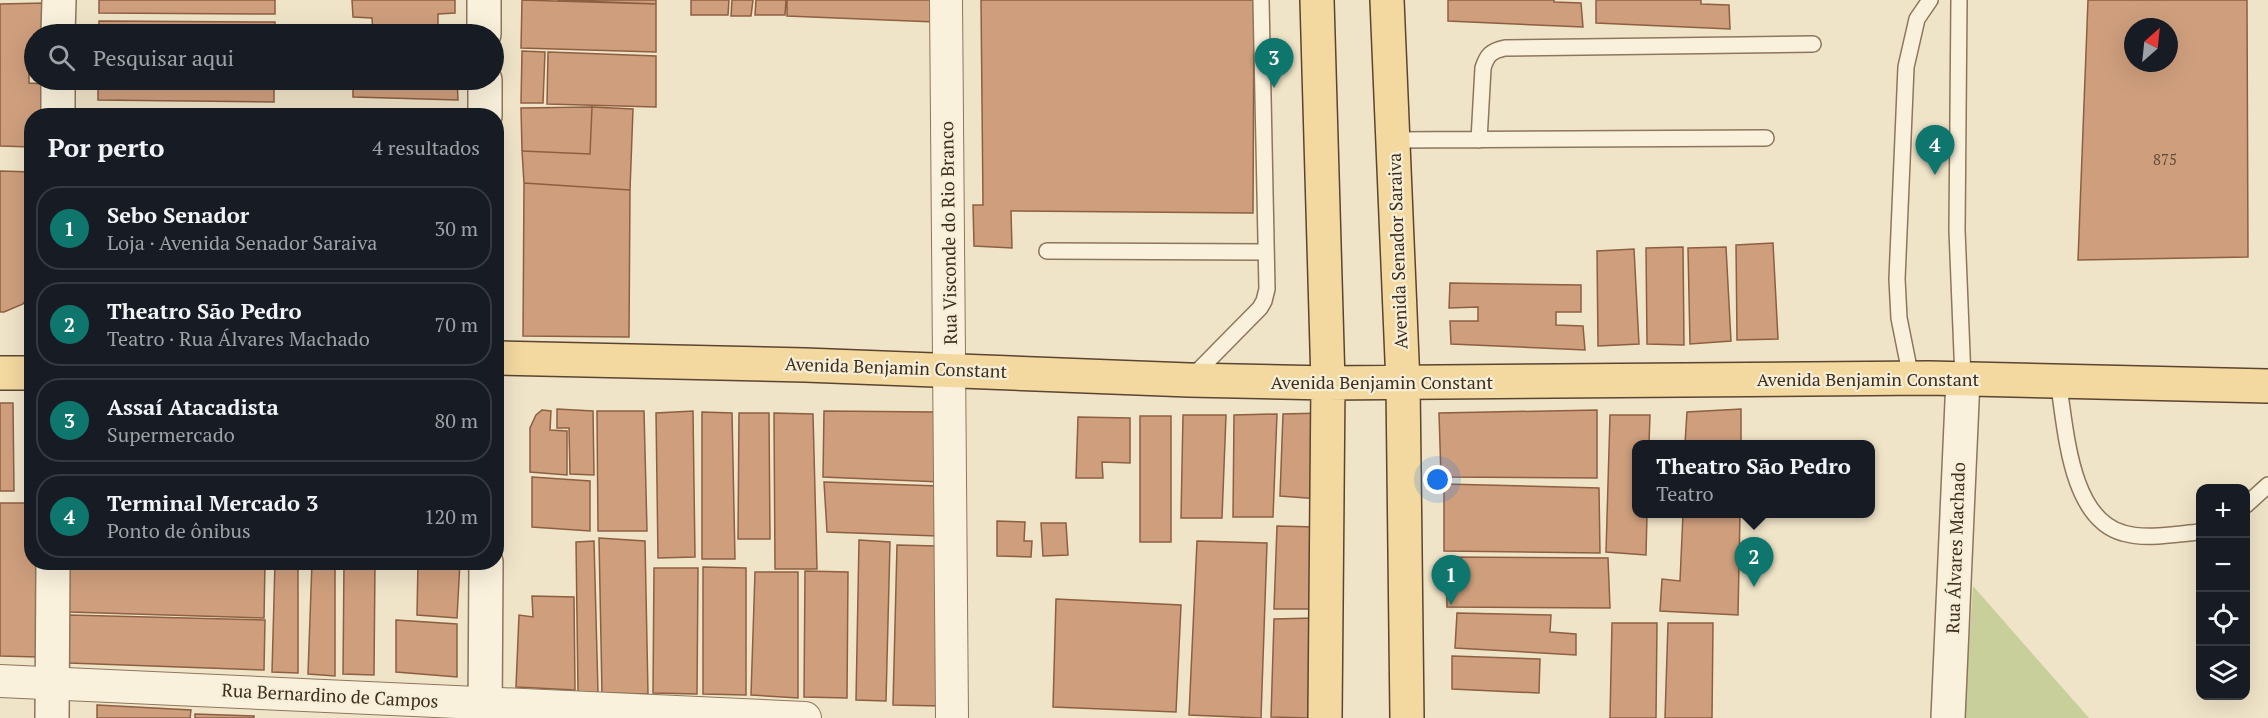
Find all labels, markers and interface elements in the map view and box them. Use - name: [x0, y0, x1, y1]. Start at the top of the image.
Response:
- north arrow: [2124, 18, 2178, 72]
- search box: [24, 24, 504, 90]
- pin: 3: [1254, 38, 1294, 88]
- icon: search: [45, 41, 78, 74]
- text: Pesquisar aqui: [93, 43, 234, 72]
- street label: Rua Visconde do Rio Branco: [934, 121, 962, 345]
- pin: 4: [1916, 126, 1954, 175]
- text: Por perto: [48, 130, 164, 164]
- text: 4 resultados: [372, 134, 480, 161]
- house number: 875: [2153, 149, 2177, 169]
- street label: Avenida Senador Saraiva: [1382, 152, 1412, 350]
- text: Sebo Senador: [107, 200, 249, 229]
- text: 1: [64, 215, 75, 242]
- text: 30 m: [435, 215, 478, 242]
- text: Loja · Avenida Senador Saraiva: [107, 229, 377, 256]
- text: Theatro São Pedro: [107, 296, 302, 325]
- text: 2: [64, 311, 75, 338]
- text: 70 m: [435, 311, 478, 338]
- text: Teatro · Rua Álvares Machado: [107, 325, 370, 352]
- street label: Avenida Benjamin Constant: [785, 351, 1008, 383]
- street label: Avenida Benjamin Constant: [1757, 367, 1979, 391]
- street label: Avenida Benjamin Constant: [1271, 370, 1493, 394]
- text: Assaí Atacadista: [107, 392, 279, 421]
- text: 3: [64, 407, 75, 434]
- text: 80 m: [435, 407, 478, 434]
- text: Supermercado: [107, 421, 235, 448]
- popup: [1632, 440, 1875, 518]
- text: Theatro São Pedro: [1656, 451, 1851, 480]
- street label: Rua Álvares Machado: [1940, 462, 1970, 634]
- your location: [1423, 465, 1452, 494]
- text: Teatro: [1656, 480, 1714, 507]
- map controls: [2196, 484, 2250, 700]
- button: +: [2196, 484, 2250, 538]
- text: Terminal Mercado 3: [107, 488, 318, 517]
- text: 4: [64, 503, 75, 530]
- text: 120 m: [424, 503, 478, 530]
- text: Ponto de ônibus: [107, 517, 251, 544]
- pin: 2: [1734, 538, 1774, 587]
- button: −: [2196, 538, 2250, 592]
- pin: 1: [1432, 556, 1470, 605]
- button: locate: [2196, 592, 2250, 646]
- button: layers: [2196, 646, 2250, 700]
- street label: Rua Bernardino de Campos: [221, 677, 439, 713]

